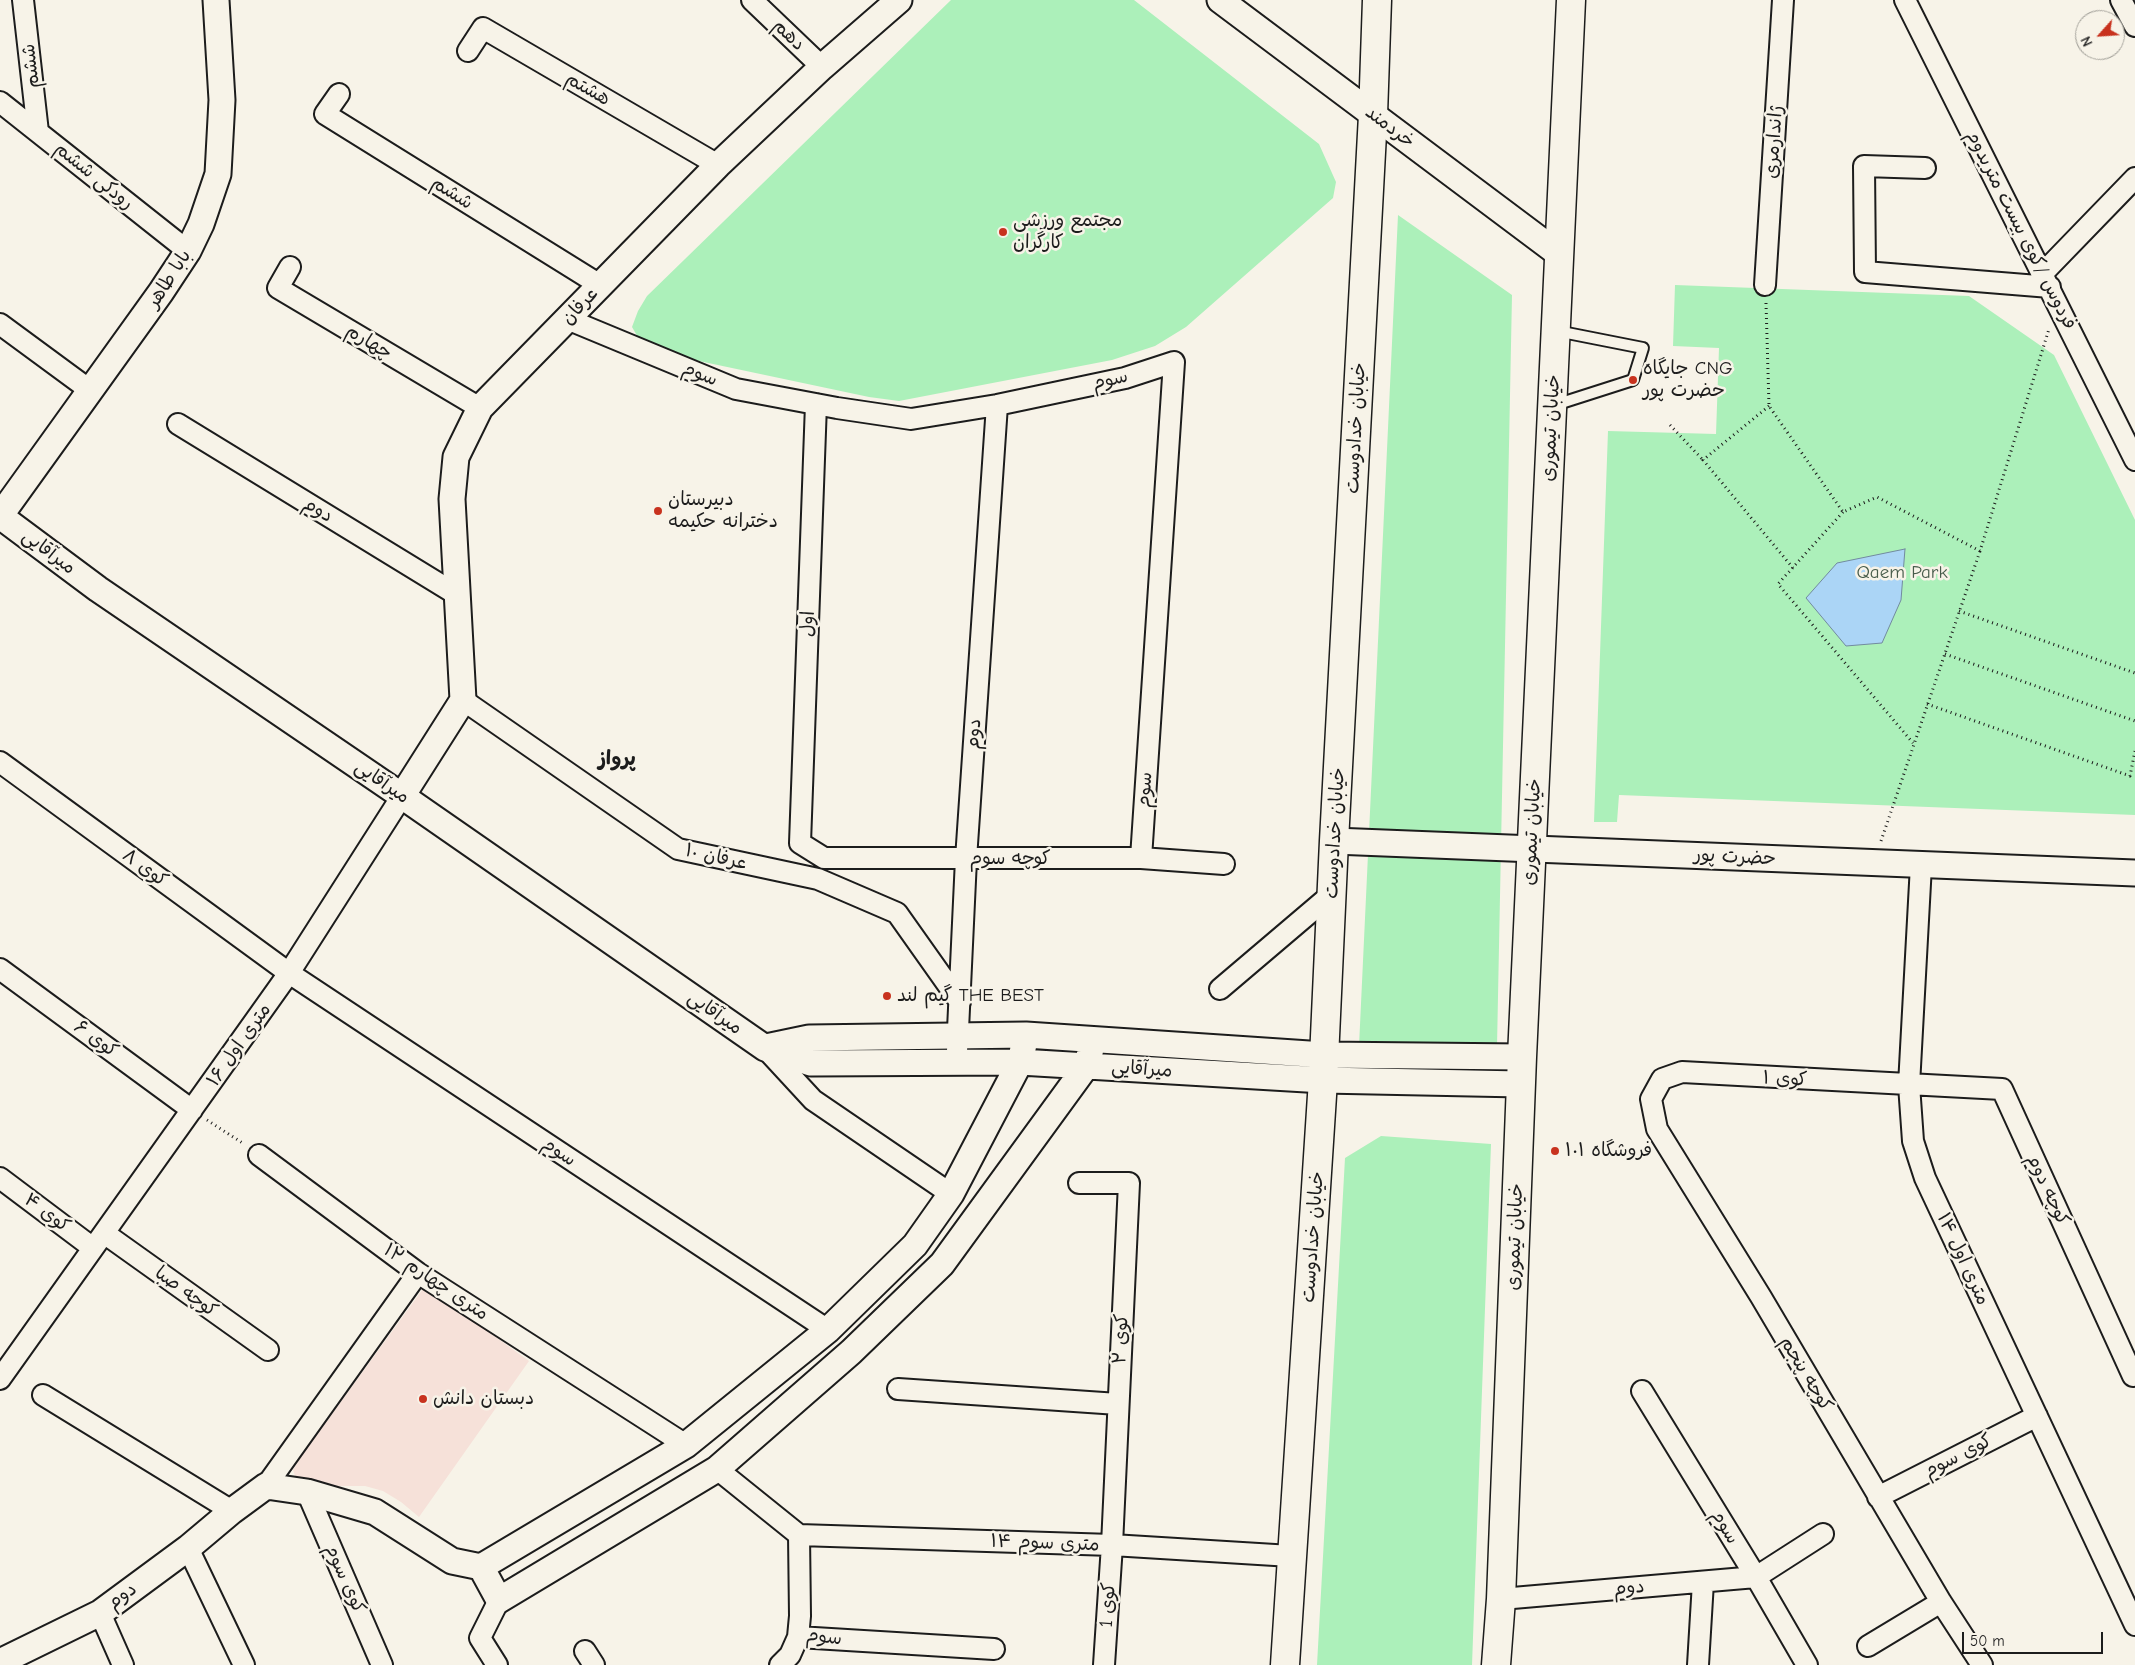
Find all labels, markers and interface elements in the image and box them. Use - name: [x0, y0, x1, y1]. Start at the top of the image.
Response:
- north arrow: [2075, 10, 2125, 60]
- street label: دهم: [768, 14, 810, 56]
- text: N: [2077, 34, 2097, 49]
- street label: ششم: [17, 42, 45, 90]
- street label: هشتم: [561, 67, 615, 111]
- street label: خردمند: [1361, 101, 1419, 153]
- street label: ژاندارمری: [1760, 105, 1788, 179]
- street label: فردوس /کوی بیست متریدوم: [1961, 127, 2081, 333]
- street label: رودکی ششم: [50, 137, 138, 215]
- street label: ششم: [427, 171, 477, 215]
- place label: مجتمع ورزشی کارگران: [1013, 210, 1122, 254]
- marker: مجتمع ورزشی کارگران: [997, 226, 1009, 238]
- street label: بابا طاهر: [142, 245, 196, 313]
- street label: عرفان: [557, 282, 603, 330]
- street label: چهارم: [342, 319, 396, 365]
- street label: سوم: [679, 357, 721, 391]
- place label: جایگاه CNG حضرت پور: [1643, 358, 1733, 402]
- street label: خیابان خدادوست: [1341, 362, 1371, 494]
- street label: سوم: [1090, 365, 1130, 395]
- street label: خیابان تیموری: [1537, 374, 1565, 482]
- marker: جایگاه CNG حضرت پور: [1627, 374, 1639, 386]
- place label: دبیرستان دخترانه حکیمه: [668, 489, 778, 533]
- street label: دوم: [299, 492, 337, 528]
- marker: دبیرستان دخترانه حکیمه: [652, 505, 664, 517]
- street label: میرآقایی: [18, 524, 80, 580]
- park label: Qaem Park: [1856, 562, 1948, 584]
- street label: اول: [796, 611, 820, 637]
- street label: دوم: [962, 718, 986, 750]
- district label: پرواز: [598, 747, 636, 771]
- street label: میرآقایی: [350, 755, 414, 809]
- street label: خیابان خدادوست: [1320, 767, 1350, 899]
- street label: سوم: [1132, 771, 1158, 809]
- street label: خیابان تیموری: [1518, 778, 1546, 886]
- street label: عرفان ۱۰: [683, 839, 749, 875]
- street label: حضرت پور: [1693, 843, 1777, 871]
- street label: کوی ۸: [118, 844, 172, 892]
- street label: کوچه سوم: [969, 848, 1051, 870]
- place label: گیم لند THE BEST: [897, 985, 1044, 1007]
- street label: میرآقایی: [683, 986, 747, 1040]
- marker: گیم لند THE BEST: [881, 990, 893, 1002]
- street label: ۱۶ متری اول: [202, 999, 276, 1091]
- street label: کوی ۶: [69, 1015, 123, 1063]
- street label: میرآقایی: [1111, 1055, 1173, 1083]
- street label: کوی ۱: [1762, 1066, 1808, 1092]
- street label: سوم: [538, 1132, 580, 1172]
- place label: فروشگاه ۱۰۱: [1565, 1140, 1652, 1162]
- marker: فروشگاه ۱۰۱: [1549, 1145, 1561, 1157]
- street label: کوچه دوم: [2022, 1151, 2074, 1229]
- street label: خیابان خدادوست: [1297, 1171, 1329, 1303]
- street label: خیابان تیموری: [1502, 1183, 1528, 1291]
- street label: کوی ۴: [19, 1188, 75, 1238]
- street label: ۱۴ متری اول: [1932, 1209, 1994, 1309]
- street label: ۱۲ متری چهارم: [379, 1239, 493, 1325]
- street label: کوچه صبا: [150, 1262, 222, 1322]
- street label: کوی ۲: [1108, 1313, 1134, 1365]
- street label: کوچه پنجم: [1775, 1332, 1837, 1416]
- place label: دبستان دانش: [433, 1388, 534, 1410]
- marker: دبستان دانش: [417, 1393, 429, 1405]
- street label: کوی سوم: [1920, 1429, 1996, 1483]
- street label: سوم: [1706, 1506, 1744, 1548]
- street label: ۱۴ متری سوم: [990, 1530, 1100, 1556]
- street label: کوی سوم: [320, 1541, 370, 1617]
- street label: دوم: [1613, 1575, 1645, 1601]
- street label: دوم: [103, 1578, 141, 1614]
- street label: کوی 1: [1095, 1582, 1121, 1628]
- scale bar: [1965, 1622, 2106, 1654]
- street label: سوم: [805, 1623, 843, 1651]
- text: 50 m: [1970, 1632, 2005, 1650]

